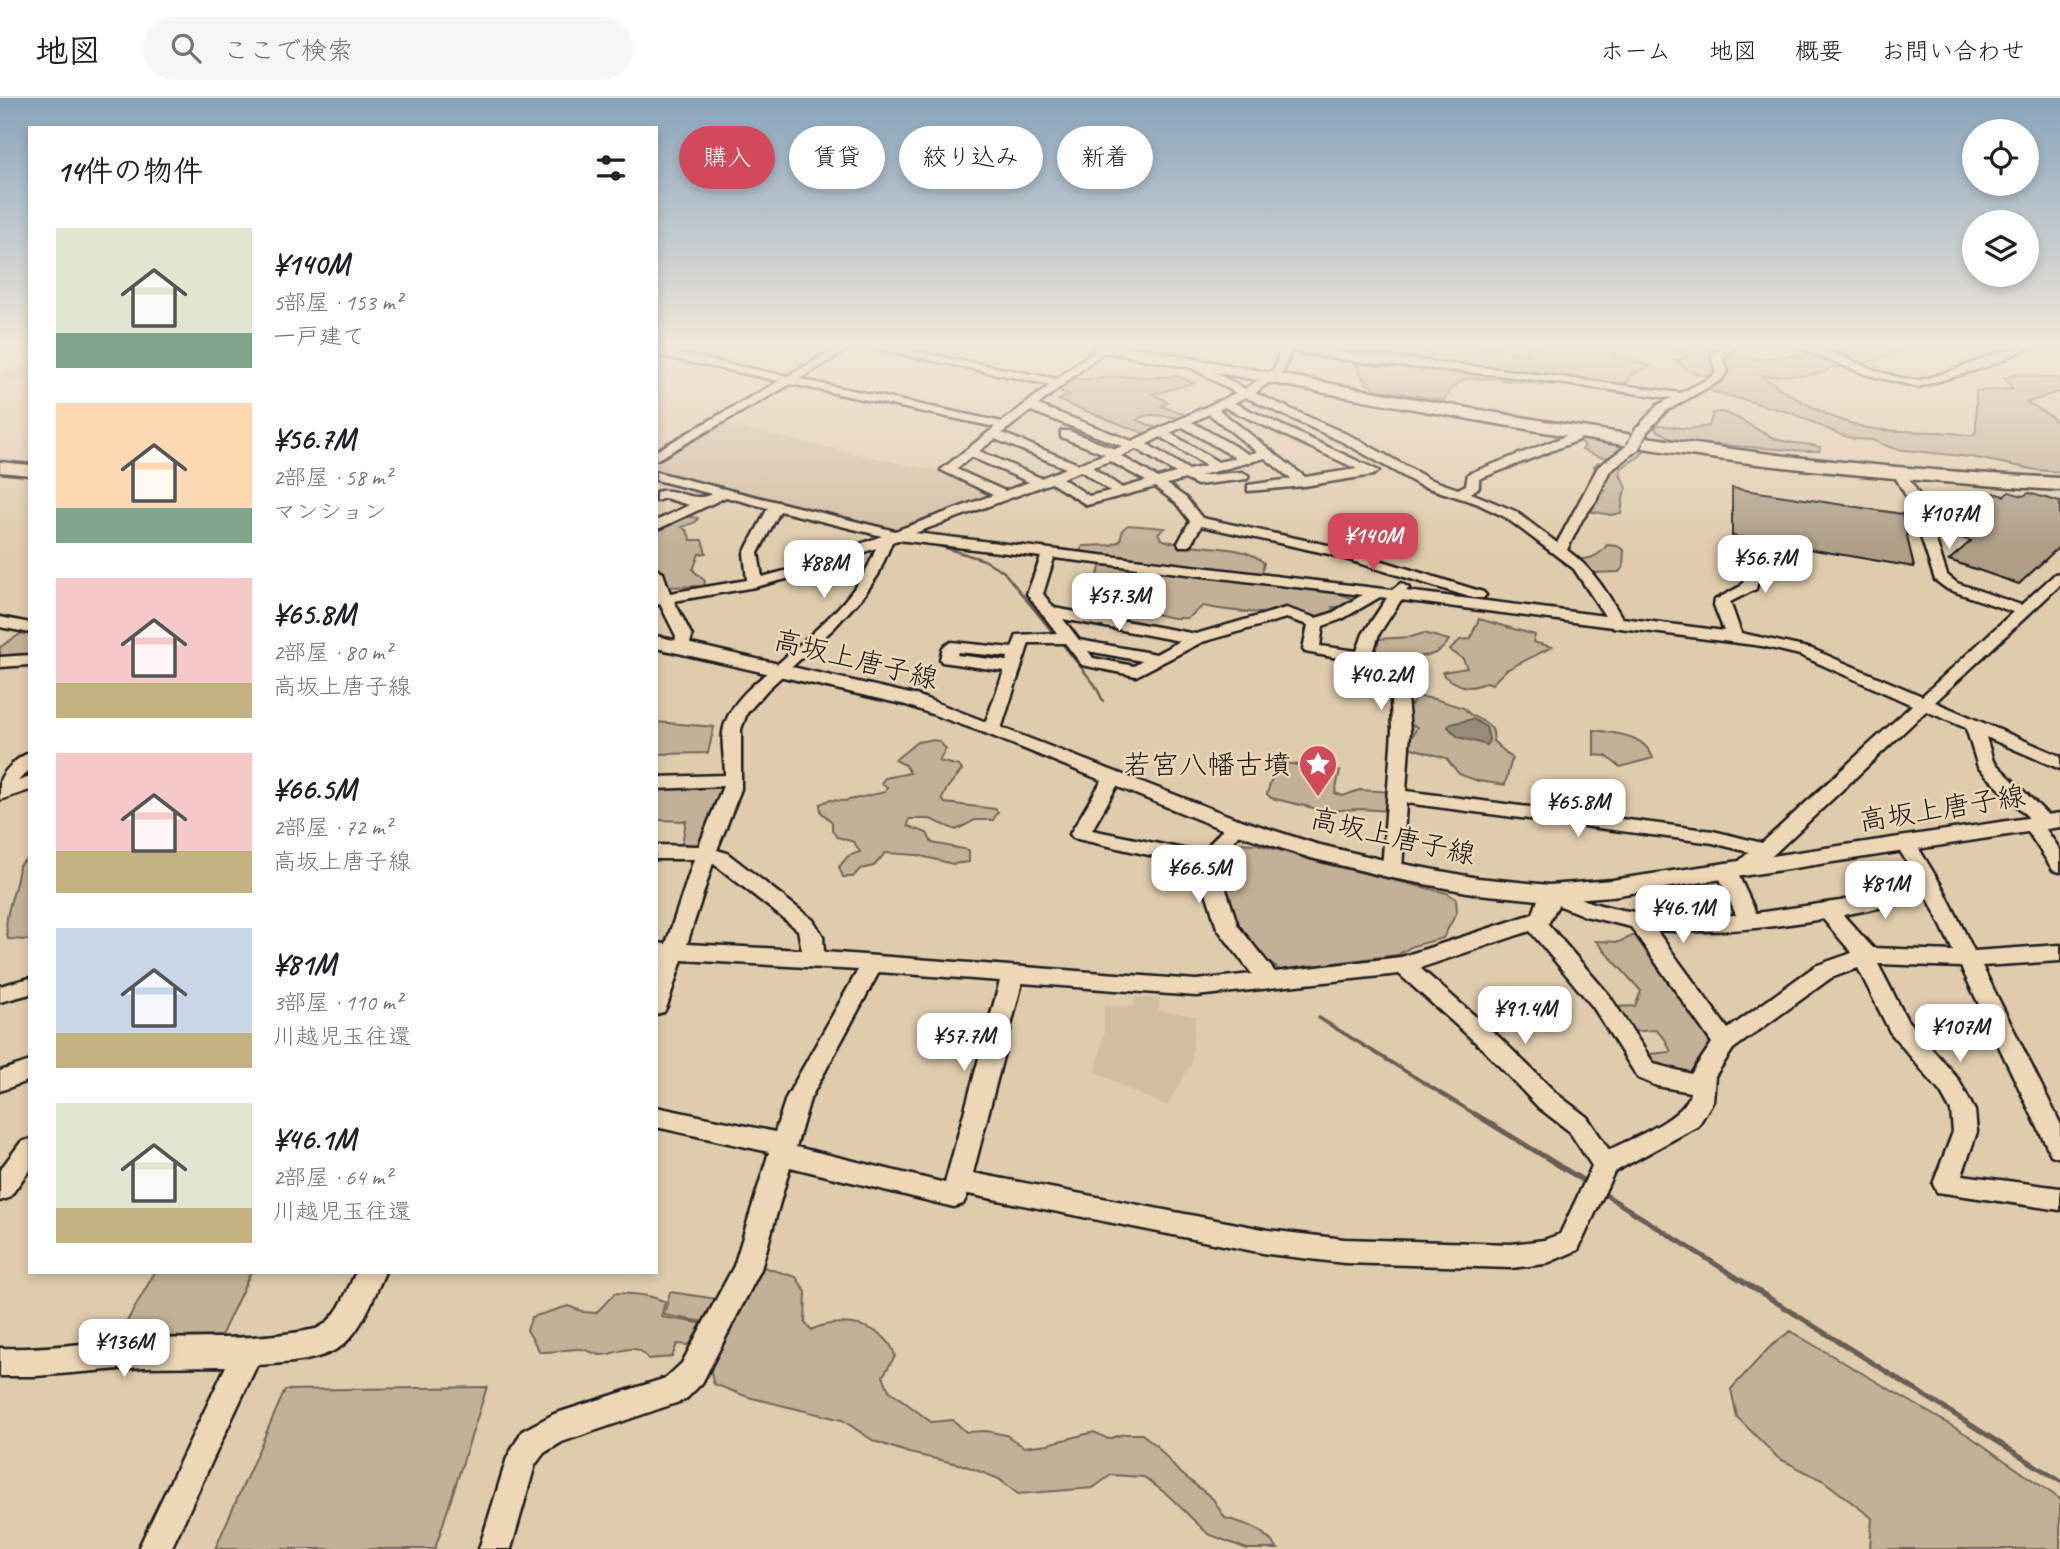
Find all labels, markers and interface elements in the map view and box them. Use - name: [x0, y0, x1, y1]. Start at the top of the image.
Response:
- search box: [143, 17, 633, 80]
- icon: search: [167, 29, 205, 67]
- text: 地図: [35, 30, 101, 72]
- text: ここで検索: [223, 34, 353, 67]
- text: ホーム: [1600, 36, 1671, 66]
- text: 地図: [1709, 36, 1757, 66]
- text: 概要: [1795, 36, 1843, 66]
- text: お問い合わせ: [1881, 36, 2025, 66]
- map controls: [1962, 119, 2039, 287]
- button: locate: [1962, 119, 2039, 196]
- chip: 購入: [679, 126, 775, 189]
- chip: 賃貸: [789, 126, 885, 189]
- chip: 絞り込み: [899, 126, 1043, 189]
- chip: 新着: [1057, 126, 1153, 189]
- icon: filters: [592, 149, 630, 187]
- text: 14件の物件: [56, 152, 203, 190]
- button: layers: [1962, 210, 2039, 287]
- text: ¥140M: [273, 245, 349, 283]
- icon: home: [112, 256, 196, 340]
- text: 5部屋 · 153 m²: [273, 288, 402, 317]
- text: 一戸建て: [273, 322, 365, 351]
- text: ¥56.7M: [273, 420, 355, 458]
- icon: home: [112, 431, 196, 515]
- text: 2部屋 · 58 m²: [273, 463, 391, 492]
- pin: ¥107M: [1900, 491, 1998, 551]
- text: マンション: [273, 497, 387, 526]
- text: ¥107M: [1920, 499, 1978, 528]
- pin: ¥140M: [1324, 514, 1422, 573]
- text: ¥140M: [1344, 521, 1402, 550]
- pin: ¥56.7M: [1708, 536, 1822, 595]
- pin: ¥88M: [783, 540, 865, 600]
- text: ¥56.7M: [1734, 543, 1796, 572]
- text: ¥88M: [800, 548, 848, 577]
- pin: ¥57.3M: [1062, 574, 1176, 633]
- text: ¥57.3M: [1088, 581, 1150, 610]
- text: ¥65.8M: [273, 595, 355, 633]
- icon: home: [112, 606, 196, 690]
- street label: 高坂上唐子線: [770, 622, 942, 696]
- text: 2部屋 · 80 m²: [273, 638, 391, 667]
- pin: ¥40.2M: [1324, 652, 1438, 712]
- text: ¥40.2M: [1350, 660, 1412, 689]
- text: 高坂上唐子線: [273, 672, 411, 701]
- place icon: 若宮八幡古墳: [1297, 743, 1339, 798]
- place label: 若宮八幡古墳: [1123, 747, 1291, 782]
- text: ¥66.5M: [273, 770, 356, 808]
- street label: 高坂上唐子線: [1856, 778, 2028, 838]
- pin: ¥65.8M: [1521, 780, 1635, 839]
- icon: home: [112, 781, 196, 865]
- text: ¥65.8M: [1547, 787, 1609, 816]
- street label: 高坂上唐子線: [1307, 800, 1479, 872]
- text: 2部屋 · 72 m²: [273, 813, 391, 842]
- pin: ¥66.5M: [1142, 846, 1256, 905]
- text: 高坂上唐子線: [273, 847, 411, 876]
- text: ¥66.5M: [1167, 853, 1231, 882]
- pin: ¥81M: [1844, 862, 1926, 921]
- text: ¥81M: [1861, 869, 1909, 898]
- pin: ¥46.1M: [1626, 886, 1740, 945]
- text: ¥46.1M: [1651, 893, 1715, 922]
- text: ¥81M: [273, 945, 335, 983]
- icon: home: [112, 956, 196, 1040]
- pin: ¥91.4M: [1468, 986, 1582, 1046]
- text: 3部屋 · 110 m²: [273, 988, 402, 1017]
- text: ¥91.4M: [1494, 994, 1556, 1023]
- pin: ¥107M: [1911, 1004, 2009, 1064]
- text: ¥107M: [1931, 1012, 1989, 1041]
- pin: ¥57.7M: [907, 1014, 1021, 1073]
- text: ¥57.7M: [933, 1021, 995, 1050]
- text: 川越児玉往還: [273, 1022, 411, 1051]
- text: ¥46.1M: [273, 1120, 355, 1158]
- icon: home: [112, 1131, 196, 1215]
- text: 2部屋 · 64 m²: [273, 1163, 391, 1192]
- text: 川越児玉往還: [273, 1197, 411, 1226]
- pin: ¥136M: [75, 1320, 173, 1379]
- text: ¥136M: [95, 1327, 153, 1356]

